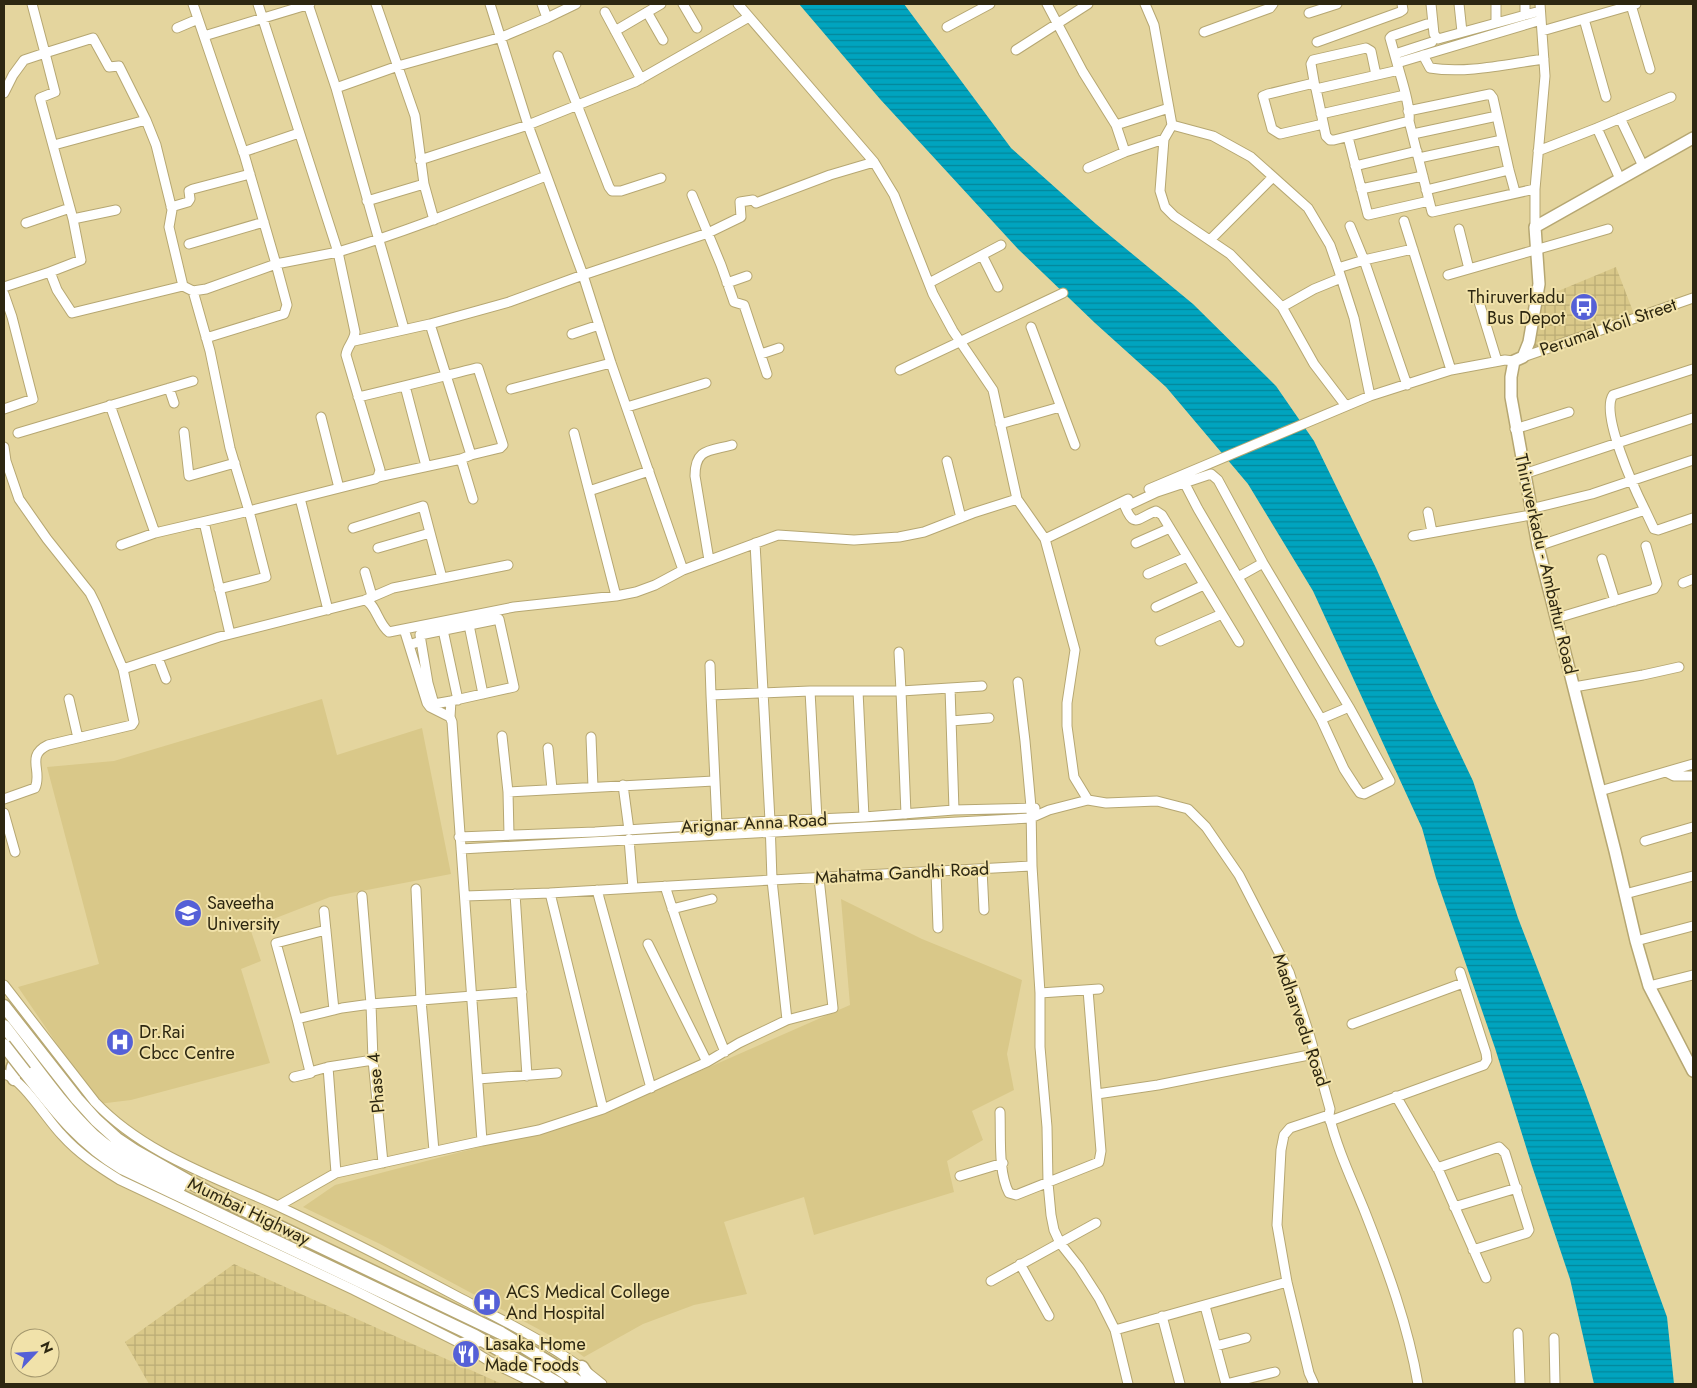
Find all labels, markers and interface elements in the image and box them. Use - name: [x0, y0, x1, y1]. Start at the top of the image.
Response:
- place label: Thiruverkadu Bus Depot: [1467, 284, 1566, 331]
- street label: Perumal Koil Street: [1536, 291, 1681, 363]
- bus stop icon: Thiruverkadu Bus Depot: [1569, 292, 1599, 322]
- street label: Thiruverkadu - Ambattur Road: [1508, 451, 1584, 677]
- street label: Arignar Anna Road: [680, 806, 828, 840]
- street label: Mahatma Gandhi Road: [814, 855, 990, 891]
- place label: Saveetha University: [207, 890, 280, 937]
- school or university icon: Saveetha University: [173, 898, 203, 928]
- street label: Madharvedu Road: [1266, 950, 1336, 1090]
- place label: Dr.Rai Cbcc Centre: [139, 1019, 235, 1066]
- hospital icon: Dr.Rai Cbcc Centre: [105, 1027, 135, 1057]
- street label: Phase 4: [360, 1052, 392, 1114]
- street label: Mumbai Highway: [184, 1170, 315, 1252]
- place label: ACS Medical College And Hospital: [506, 1279, 670, 1326]
- hospital icon: ACS Medical College And Hospital: [472, 1287, 502, 1317]
- north arrow: [10, 1328, 60, 1378]
- place label: Lasaka Home Made Foods: [485, 1331, 586, 1378]
- text: N: [35, 1338, 58, 1357]
- restaurant icon: Lasaka Home Made Foods: [451, 1339, 481, 1369]

